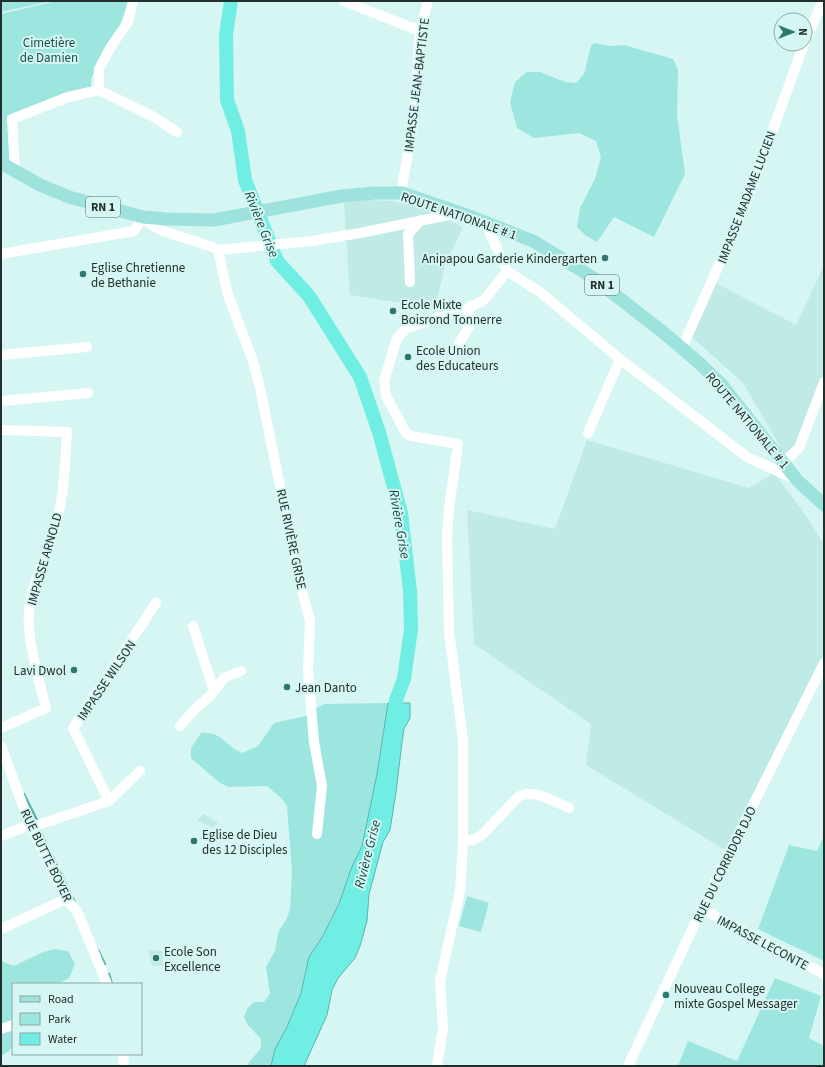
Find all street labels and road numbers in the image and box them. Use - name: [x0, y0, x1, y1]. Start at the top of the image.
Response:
- street label: IMPASSE JEAN-BAPTISTE: [400, 17, 434, 153]
- street label: IMPASSE MADAME LUCIEN: [713, 128, 781, 266]
- street label: ROUTE NATIONALE # 1: [398, 188, 519, 244]
- road number: RN 1: [86, 197, 120, 217]
- road number: RN 1: [585, 275, 619, 295]
- street label: ROUTE NATIONALE # 1: [701, 368, 793, 473]
- street label: RUE RIVIÈRE GRISE: [272, 487, 311, 591]
- street label: IMPASSE ARNOLD: [23, 511, 67, 608]
- street label: IMPASSE WILSON: [73, 637, 140, 724]
- street label: RUE DU CORRIDOR DJO: [689, 803, 761, 925]
- street label: RUE BUTTE BOYER: [16, 806, 77, 905]
- street label: IMPASSE LECONTE: [714, 911, 811, 975]

